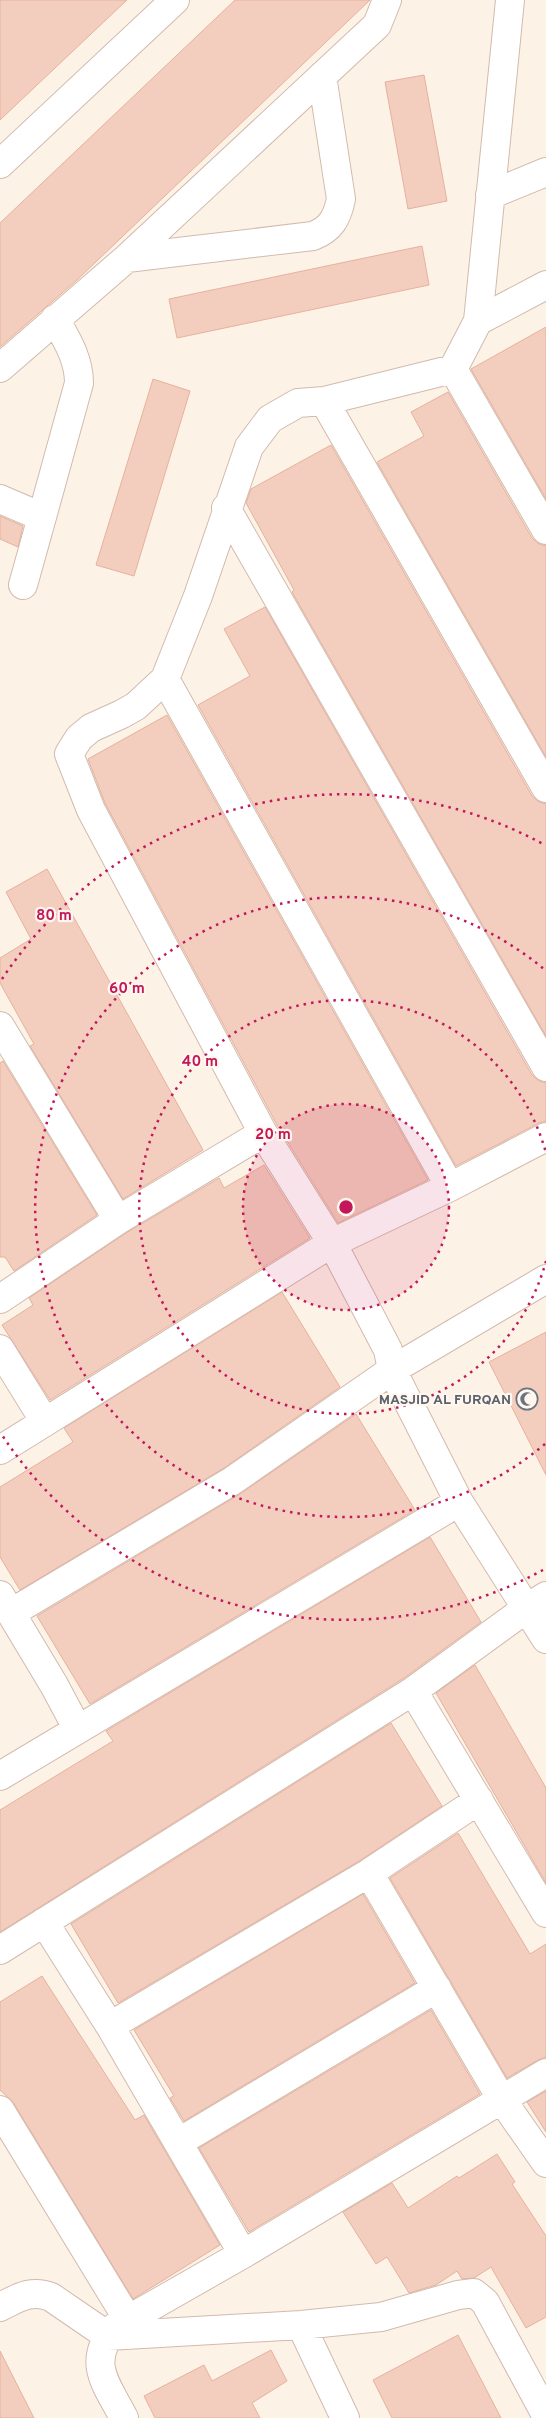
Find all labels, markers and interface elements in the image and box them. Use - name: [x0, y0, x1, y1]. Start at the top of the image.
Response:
- text: 80 m: [36, 907, 72, 926]
- text: 60 m: [109, 980, 145, 999]
- text: 40 m: [182, 1053, 218, 1072]
- text: 20 m: [255, 1126, 291, 1145]
- centre of rings: [337, 1198, 355, 1216]
- mosque icon: MASJID AL FURQAN: [515, 1387, 539, 1411]
- place label: MASJID AL FURQAN: [379, 1392, 511, 1409]

